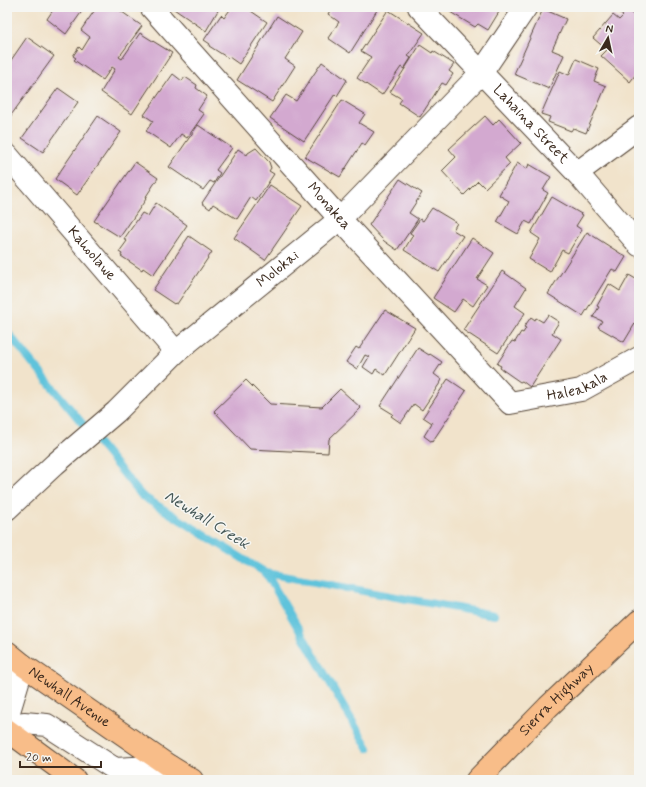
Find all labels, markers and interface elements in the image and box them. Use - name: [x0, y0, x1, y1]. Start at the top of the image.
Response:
- north arrow: [588, 18, 628, 58]
- text: N: [605, 22, 614, 37]
- street label: Lahaina Street: [488, 80, 573, 168]
- street label: Monakea: [302, 178, 355, 234]
- street label: Kahoolawe: [63, 222, 121, 285]
- street label: Molokai: [252, 246, 303, 293]
- street label: Haleakala: [545, 367, 611, 406]
- water label: Newhall Creek: [161, 486, 254, 555]
- street label: Sierra Highway: [515, 659, 598, 741]
- street label: Newhall Avenue: [24, 662, 114, 733]
- scale bar: [20, 743, 101, 769]
- text: 20 m: [26, 750, 52, 766]

